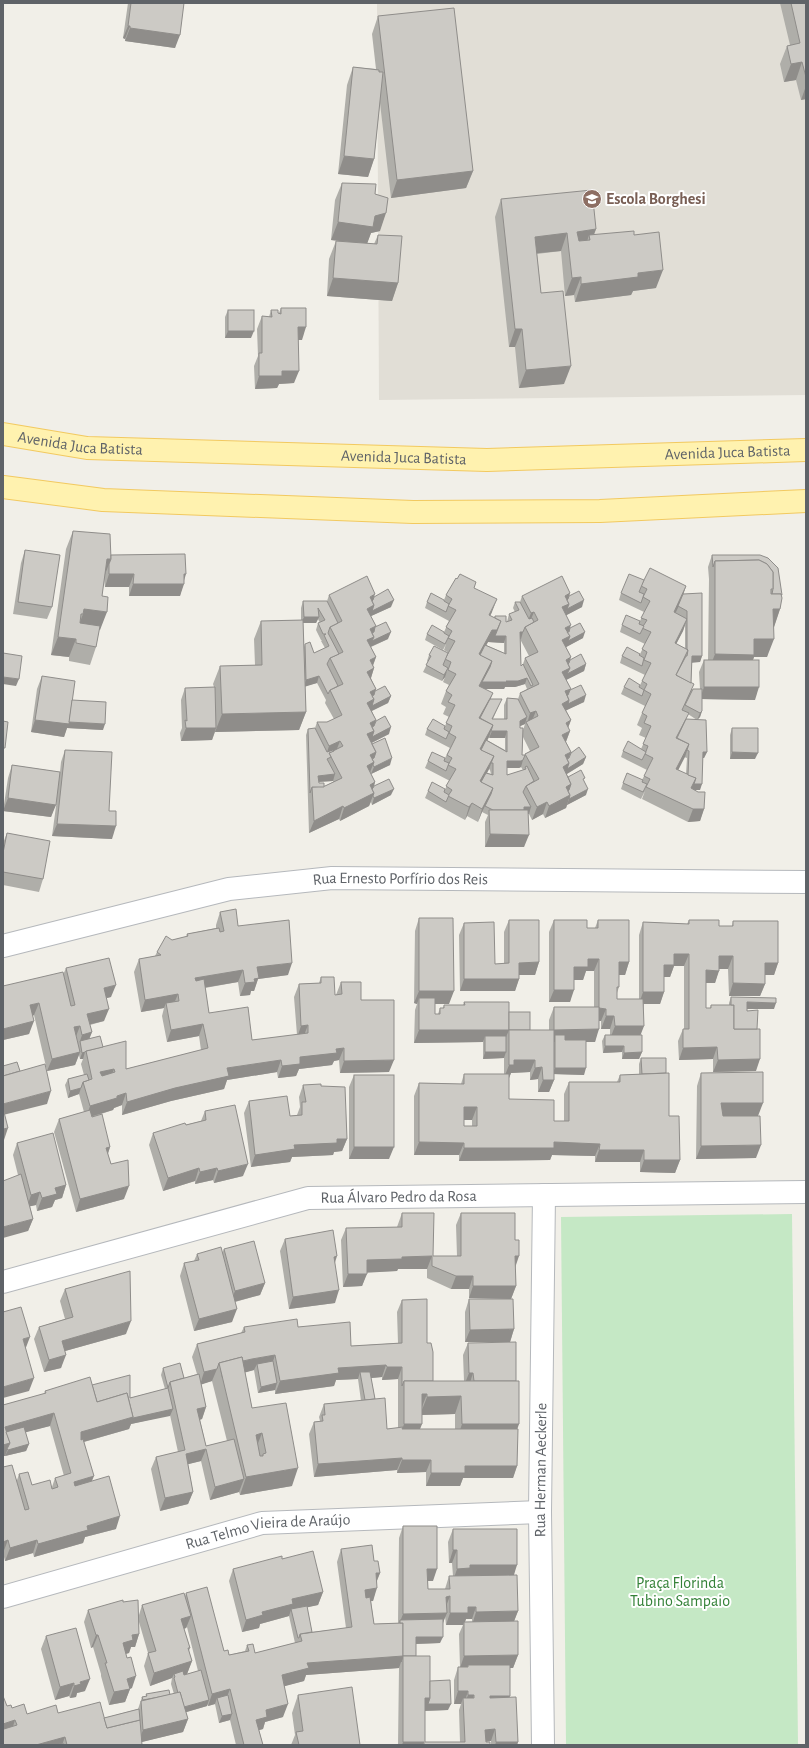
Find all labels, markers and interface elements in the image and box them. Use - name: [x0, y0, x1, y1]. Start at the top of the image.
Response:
- school or university icon: Escola Borghesi: [581, 188, 603, 210]
- place label: Escola Borghesi: [606, 191, 706, 207]
- street label: Avenida Juca Batista: [17, 429, 143, 458]
- street label: Avenida Juca Batista: [664, 442, 791, 462]
- street label: Avenida Juca Batista: [341, 448, 467, 467]
- street label: Rua Ernesto Porfírio dos Reis: [312, 870, 488, 888]
- street label: Rua Álvaro Pedro da Rosa: [320, 1187, 477, 1206]
- street label: Rua Herman Aeckerle: [532, 1403, 549, 1537]
- street label: Rua Telmo Vieira de Araújo: [184, 1512, 351, 1552]
- park label: Praça Florinda Tubino Sampaio: [630, 1575, 730, 1609]

